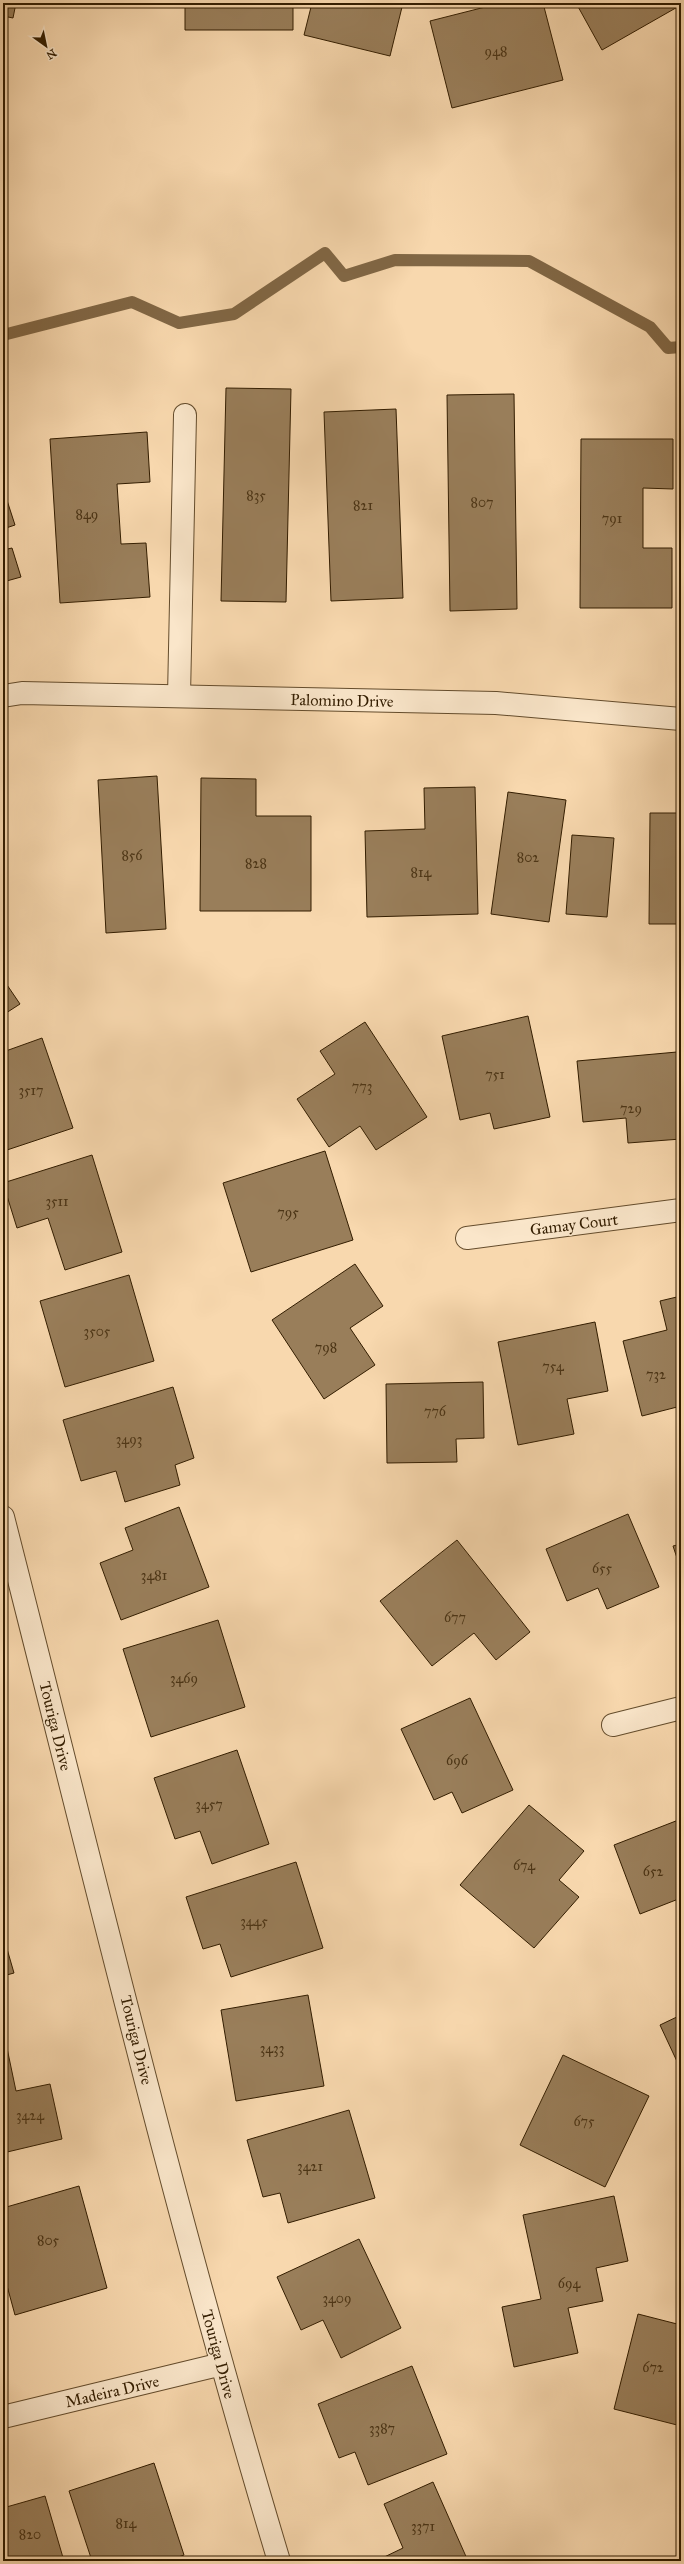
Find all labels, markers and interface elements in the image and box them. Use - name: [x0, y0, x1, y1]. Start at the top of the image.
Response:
- north arrow: [26, 26, 66, 66]
- house number: 948: [485, 43, 507, 60]
- text: N: [43, 46, 59, 62]
- house number: 835: [246, 487, 266, 504]
- house number: 807: [470, 494, 494, 511]
- house number: 821: [353, 497, 373, 514]
- house number: 849: [76, 506, 98, 523]
- house number: 791: [602, 510, 623, 527]
- street label: Palomino Drive: [290, 690, 394, 711]
- house number: 856: [121, 847, 143, 864]
- house number: 802: [517, 849, 539, 866]
- house number: 828: [245, 855, 267, 872]
- house number: 814: [411, 864, 433, 881]
- house number: 751: [485, 1066, 505, 1083]
- house number: 773: [352, 1078, 372, 1095]
- house number: 3517: [18, 1082, 44, 1099]
- house number: 729: [620, 1100, 642, 1117]
- house number: 3511: [45, 1193, 69, 1210]
- house number: 795: [277, 1204, 299, 1221]
- street label: Gamay Court: [529, 1210, 620, 1239]
- house number: 3505: [84, 1323, 111, 1340]
- house number: 798: [315, 1339, 337, 1356]
- house number: 754: [542, 1358, 565, 1375]
- house number: 732: [646, 1366, 666, 1383]
- house number: 776: [424, 1403, 447, 1420]
- house number: 3493: [116, 1431, 142, 1448]
- house number: 655: [592, 1560, 613, 1577]
- house number: 3481: [141, 1567, 168, 1584]
- house number: 677: [444, 1609, 466, 1626]
- house number: 3469: [170, 1670, 198, 1687]
- street label: Touriga Drive: [34, 1679, 76, 1773]
- house number: 696: [446, 1752, 469, 1769]
- house number: 3457: [195, 1796, 223, 1813]
- house number: 674: [513, 1857, 536, 1874]
- house number: 652: [643, 1863, 663, 1880]
- house number: 3445: [240, 1913, 268, 1930]
- street label: Touriga Drive: [115, 1993, 157, 2087]
- house number: 3433: [260, 2040, 284, 2057]
- house number: 3424: [16, 2107, 45, 2124]
- house number: 675: [573, 2113, 595, 2130]
- house number: 3421: [297, 2158, 323, 2175]
- house number: 805: [37, 2232, 60, 2249]
- house number: 694: [558, 2275, 581, 2292]
- house number: 3409: [322, 2290, 352, 2307]
- street label: Touriga Drive: [197, 2308, 240, 2401]
- house number: 672: [642, 2359, 664, 2376]
- street label: Madeira Drive: [63, 2371, 161, 2411]
- house number: 3387: [369, 2420, 395, 2437]
- house number: 814: [116, 2515, 138, 2532]
- house number: 3371: [411, 2518, 436, 2535]
- house number: 820: [19, 2526, 41, 2543]

